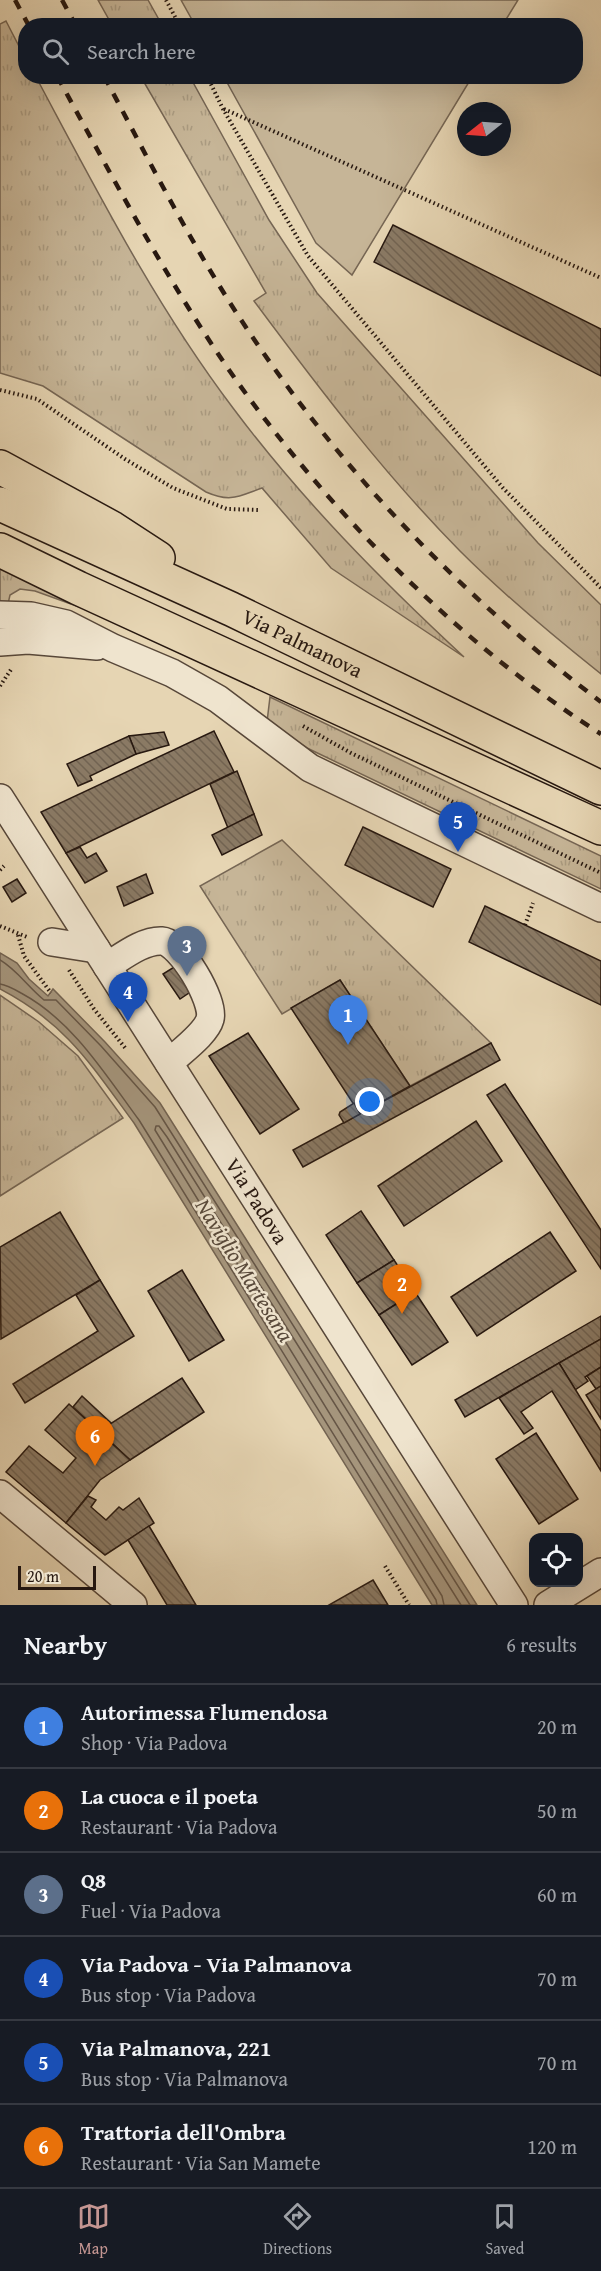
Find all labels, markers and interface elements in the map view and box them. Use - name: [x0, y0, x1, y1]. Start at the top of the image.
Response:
- search box: [18, 18, 583, 84]
- icon: search: [39, 35, 72, 68]
- text: Search here: [87, 35, 196, 67]
- north arrow: [457, 102, 511, 156]
- street label: Via Palmanova: [237, 601, 368, 685]
- pin: 5: [438, 802, 478, 852]
- pin: 3: [168, 926, 207, 976]
- pin: 4: [108, 972, 148, 1022]
- pin: 1: [328, 996, 368, 1045]
- your location: [355, 1087, 384, 1116]
- street label: Via Padova: [218, 1152, 296, 1250]
- water label: Naviglio Martesana: [187, 1191, 302, 1348]
- pin: 2: [382, 1264, 422, 1314]
- pin: 6: [76, 1416, 115, 1466]
- map controls: [529, 1533, 583, 1587]
- button: locate: [529, 1533, 583, 1587]
- scale bar: [18, 1563, 96, 1590]
- text: 20 m: [27, 1564, 59, 1588]
- text: Nearby: [24, 1625, 107, 1664]
- text: 6 results: [506, 1630, 577, 1659]
- text: Autorimessa Flumendosa: [81, 1696, 328, 1728]
- text: 1: [38, 1712, 49, 1741]
- text: 20 m: [537, 1712, 577, 1741]
- text: Shop · Via Padova: [81, 1728, 227, 1757]
- text: La cuoca e il poeta: [81, 1780, 258, 1812]
- text: 2: [38, 1796, 49, 1825]
- text: 50 m: [537, 1796, 577, 1825]
- text: Restaurant · Via Padova: [81, 1812, 277, 1841]
- text: Q8: [81, 1864, 106, 1896]
- text: 3: [38, 1880, 49, 1909]
- text: 60 m: [537, 1880, 577, 1909]
- text: Fuel · Via Padova: [81, 1896, 221, 1925]
- text: Via Padova - Via Palmanova: [81, 1948, 351, 1980]
- text: 4: [38, 1964, 49, 1993]
- text: 70 m: [537, 1964, 577, 1993]
- text: Bus stop · Via Padova: [81, 1980, 256, 2009]
- text: Via Palmanova, 221: [81, 2032, 271, 2064]
- text: 5: [38, 2048, 49, 2077]
- text: 70 m: [537, 2048, 577, 2077]
- text: Bus stop · Via Palmanova: [81, 2064, 288, 2093]
- text: Trattoria dell'Ombra: [81, 2116, 286, 2148]
- text: 6: [38, 2132, 49, 2161]
- text: 120 m: [527, 2132, 577, 2161]
- text: Restaurant · Via San Mamete: [81, 2148, 321, 2177]
- tab: Map: [77, 2200, 110, 2260]
- tab: Directions: [263, 2200, 332, 2260]
- tab: Saved: [485, 2200, 524, 2260]

